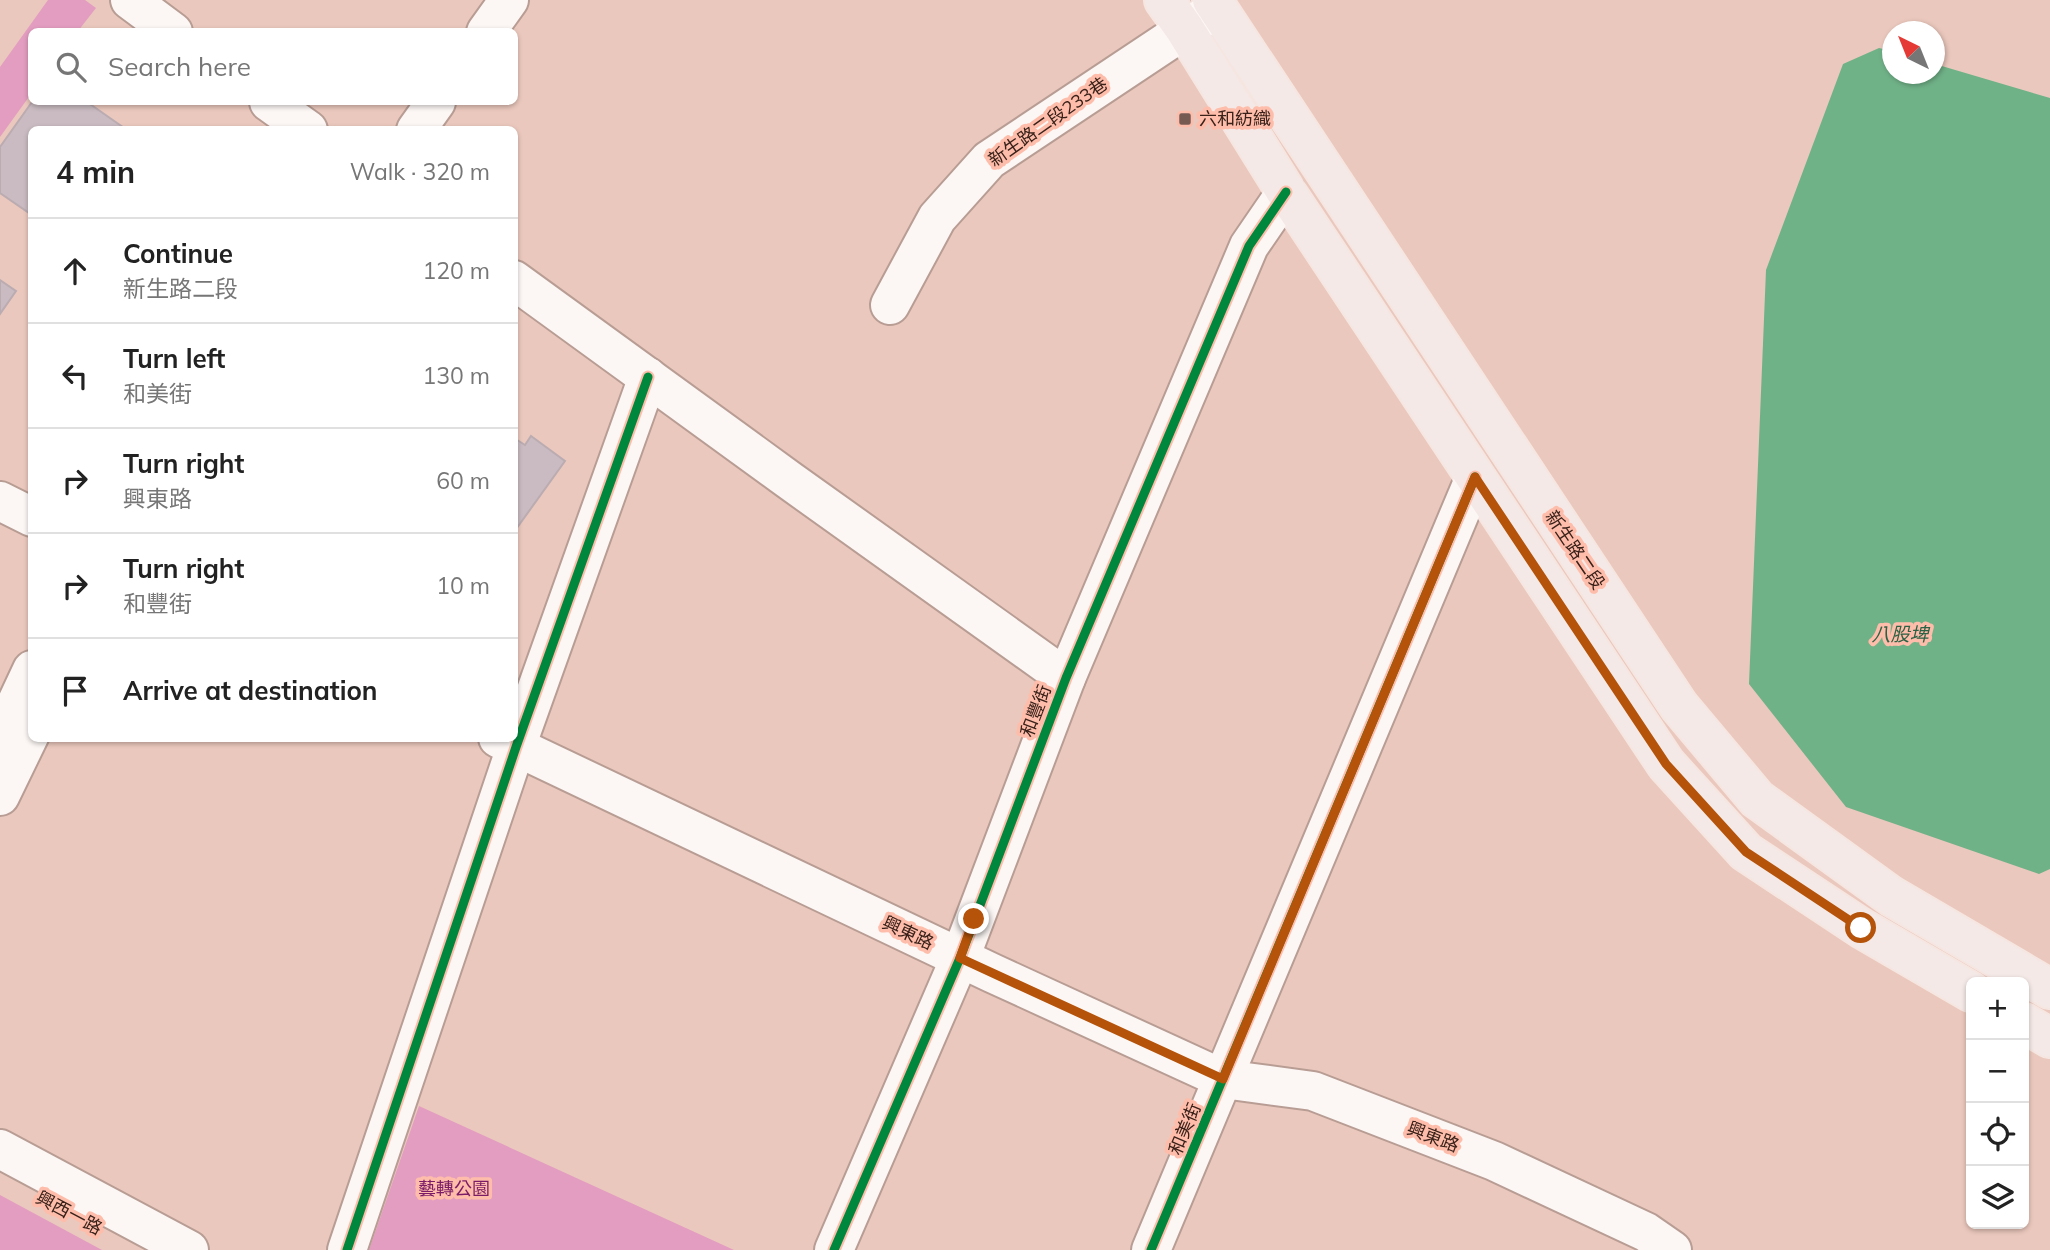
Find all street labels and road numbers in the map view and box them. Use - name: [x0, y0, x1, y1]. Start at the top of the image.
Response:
- street label: 新生路二段233巷: [984, 72, 1112, 171]
- street label: 新生路二段: [1541, 506, 1610, 593]
- street label: 和豐街: [1015, 681, 1056, 740]
- street label: 興東路: [879, 911, 938, 954]
- street label: 和美街: [1163, 1099, 1206, 1158]
- street label: 興東路: [1404, 1116, 1463, 1157]
- street label: 興西一路: [32, 1186, 106, 1240]

